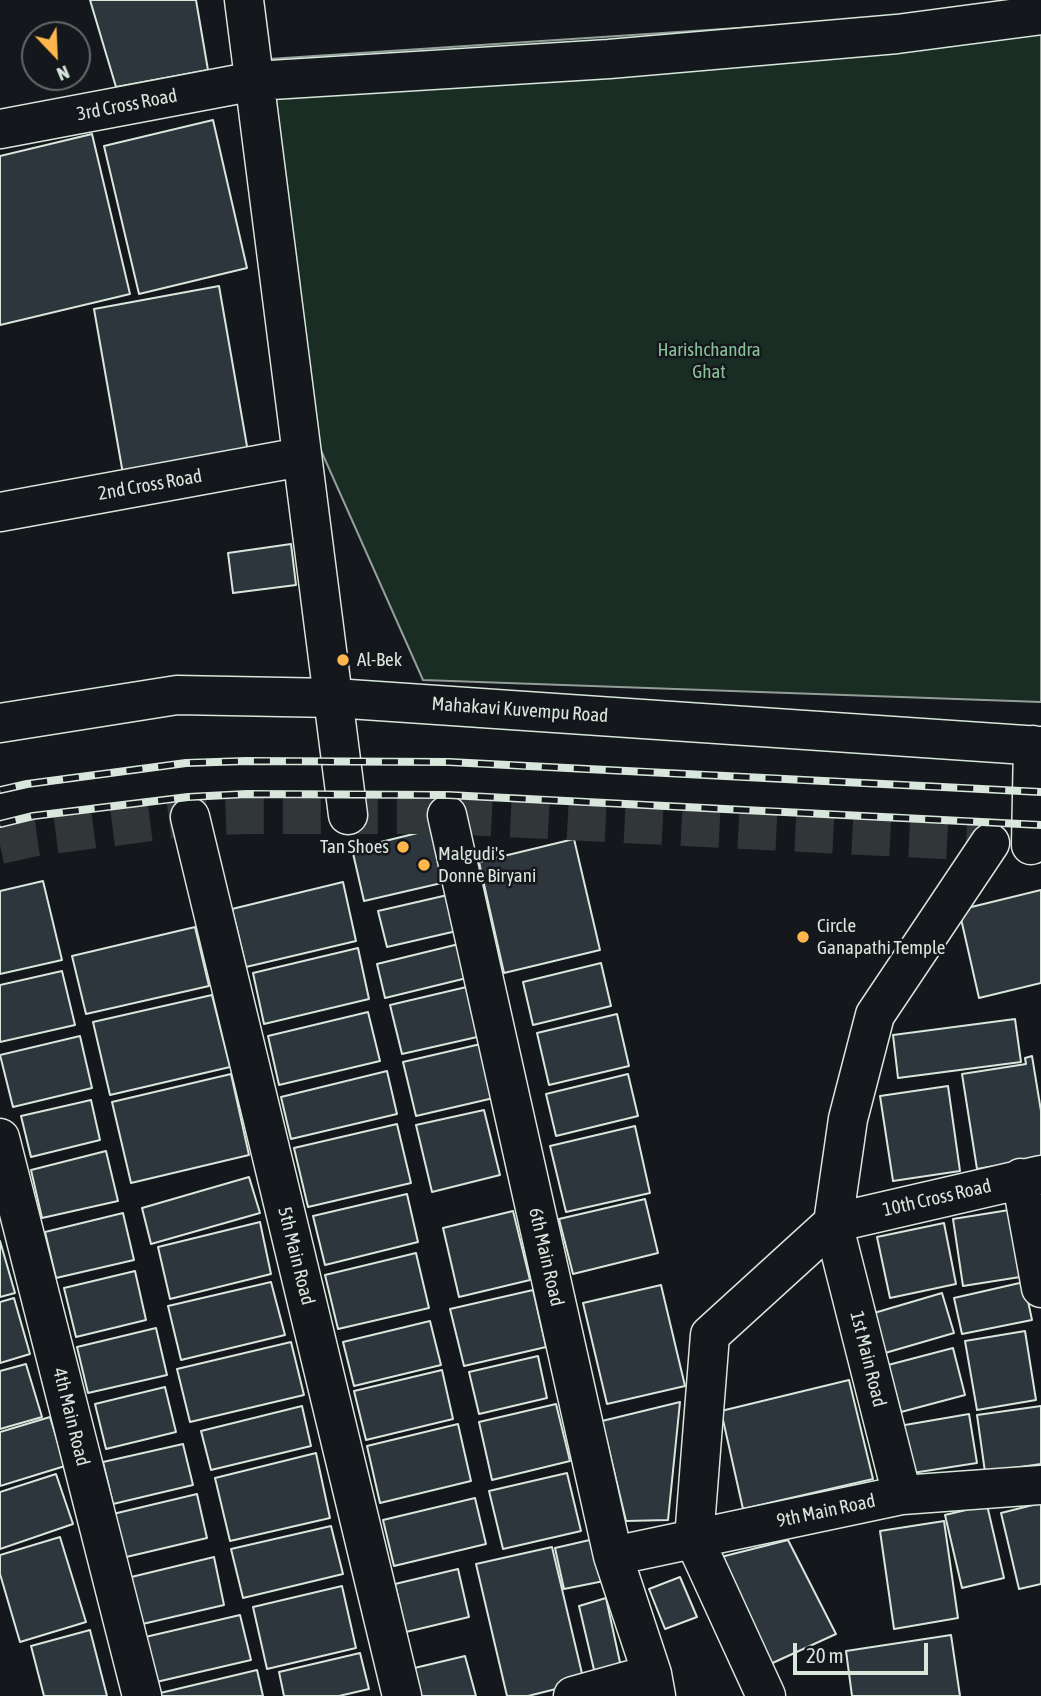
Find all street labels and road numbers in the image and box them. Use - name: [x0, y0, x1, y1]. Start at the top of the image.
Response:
- street label: 3rd Cross Road: [75, 84, 179, 126]
- street label: 2nd Cross Road: [96, 465, 204, 505]
- street label: Mahakavi Kuvempu Road: [431, 692, 609, 728]
- street label: 10th Cross Road: [881, 1174, 993, 1222]
- street label: 5th Main Road: [273, 1205, 319, 1307]
- street label: 6th Main Road: [524, 1206, 568, 1308]
- street label: 1st Main Road: [845, 1309, 891, 1409]
- street label: 4th Main Road: [48, 1366, 94, 1468]
- street label: 9th Main Road: [775, 1489, 877, 1533]

